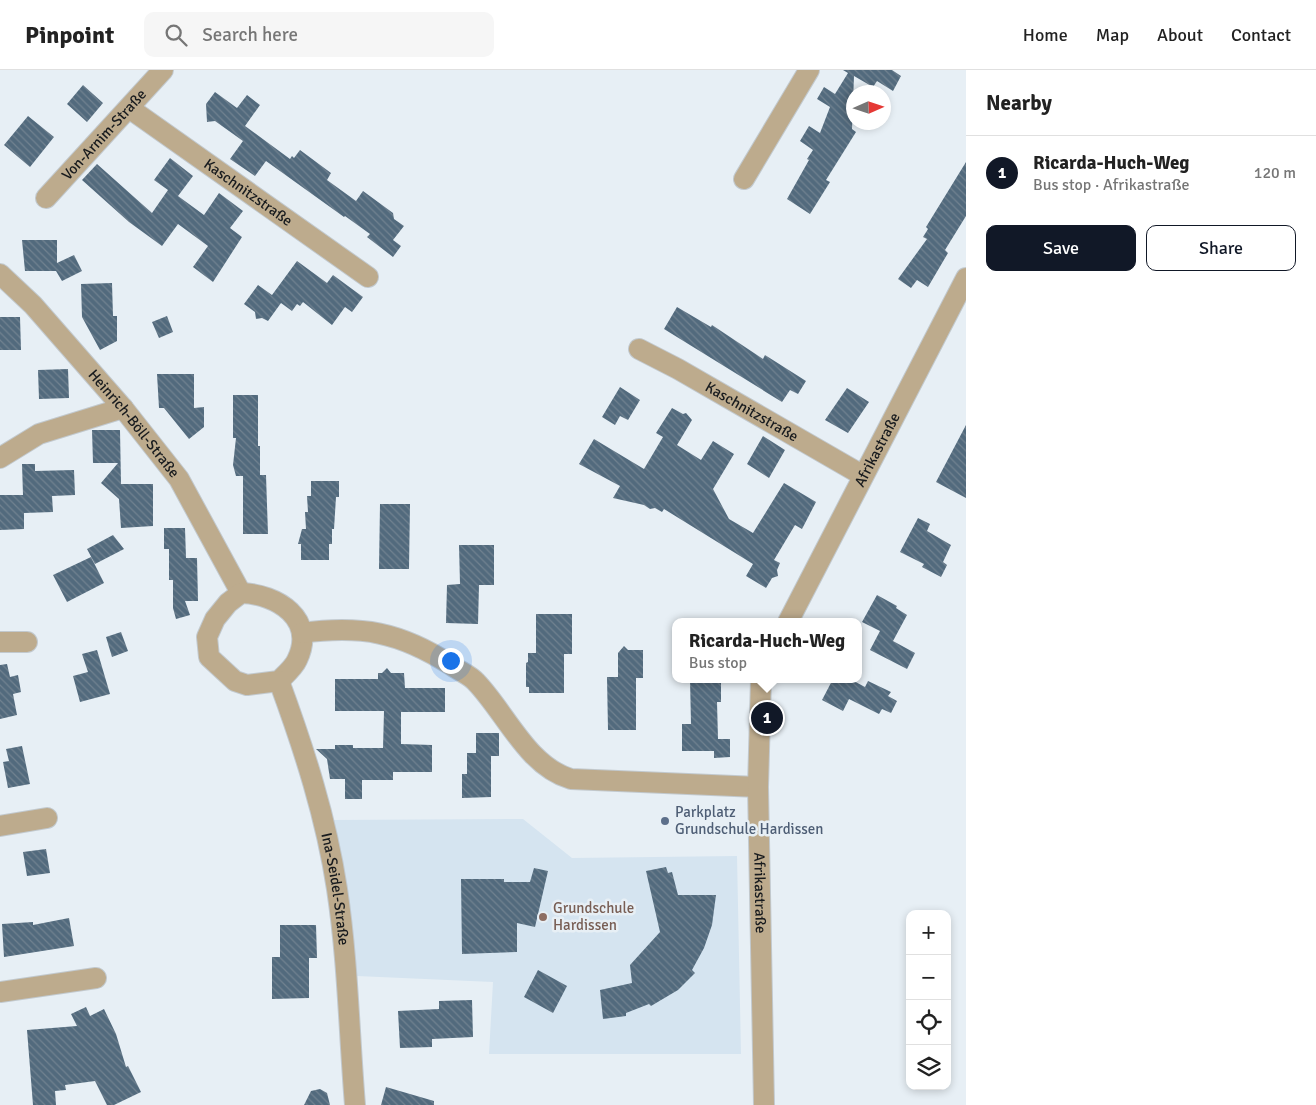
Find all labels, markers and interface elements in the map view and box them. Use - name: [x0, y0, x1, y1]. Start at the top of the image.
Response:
- search box: [144, 12, 494, 57]
- text: Pinpoint: [25, 20, 114, 50]
- icon: search: [162, 21, 190, 49]
- text: Search here: [202, 23, 298, 47]
- text: Home: [1023, 24, 1068, 46]
- text: Map: [1096, 24, 1129, 46]
- text: About: [1157, 24, 1203, 46]
- text: Contact: [1231, 24, 1291, 46]
- street label: Von-Arnim-Straße: [58, 85, 150, 184]
- north arrow: [846, 85, 891, 130]
- text: Nearby: [986, 90, 1052, 116]
- text: Ricarda-Huch-Weg: [1033, 151, 1190, 175]
- street label: Kaschnitzstraße: [200, 155, 296, 230]
- text: 1: [998, 163, 1006, 183]
- text: 120 m: [1254, 163, 1296, 183]
- text: Bus stop · Afrikastraße: [1033, 175, 1189, 195]
- button: Save: [986, 225, 1136, 271]
- button: Share: [1146, 225, 1296, 271]
- street label: Heinrich-Böll-Straße: [84, 366, 183, 481]
- street label: Kaschnitzstraße: [702, 378, 802, 445]
- street label: Afrikastraße: [851, 410, 904, 490]
- popup: [672, 618, 862, 683]
- text: Ricarda-Huch-Weg: [689, 629, 845, 653]
- your location: [438, 648, 464, 674]
- text: Bus stop: [689, 653, 747, 673]
- pin: 1: [751, 699, 783, 737]
- place label: Parkplatz Grundschule Hardissen: [675, 803, 823, 838]
- marker: Parkplatz Grundschule Hardissen: [659, 815, 671, 827]
- street label: Ina-Seidel-Straße: [317, 831, 353, 946]
- street label: Afrikastraße: [750, 852, 770, 934]
- place label: Grundschule Hardissen: [553, 899, 634, 934]
- map controls: [906, 910, 951, 1090]
- button: +: [906, 910, 951, 955]
- marker: Grundschule Hardissen: [537, 911, 549, 923]
- button: −: [906, 955, 951, 1000]
- button: locate: [906, 1000, 951, 1045]
- button: layers: [906, 1045, 951, 1090]

